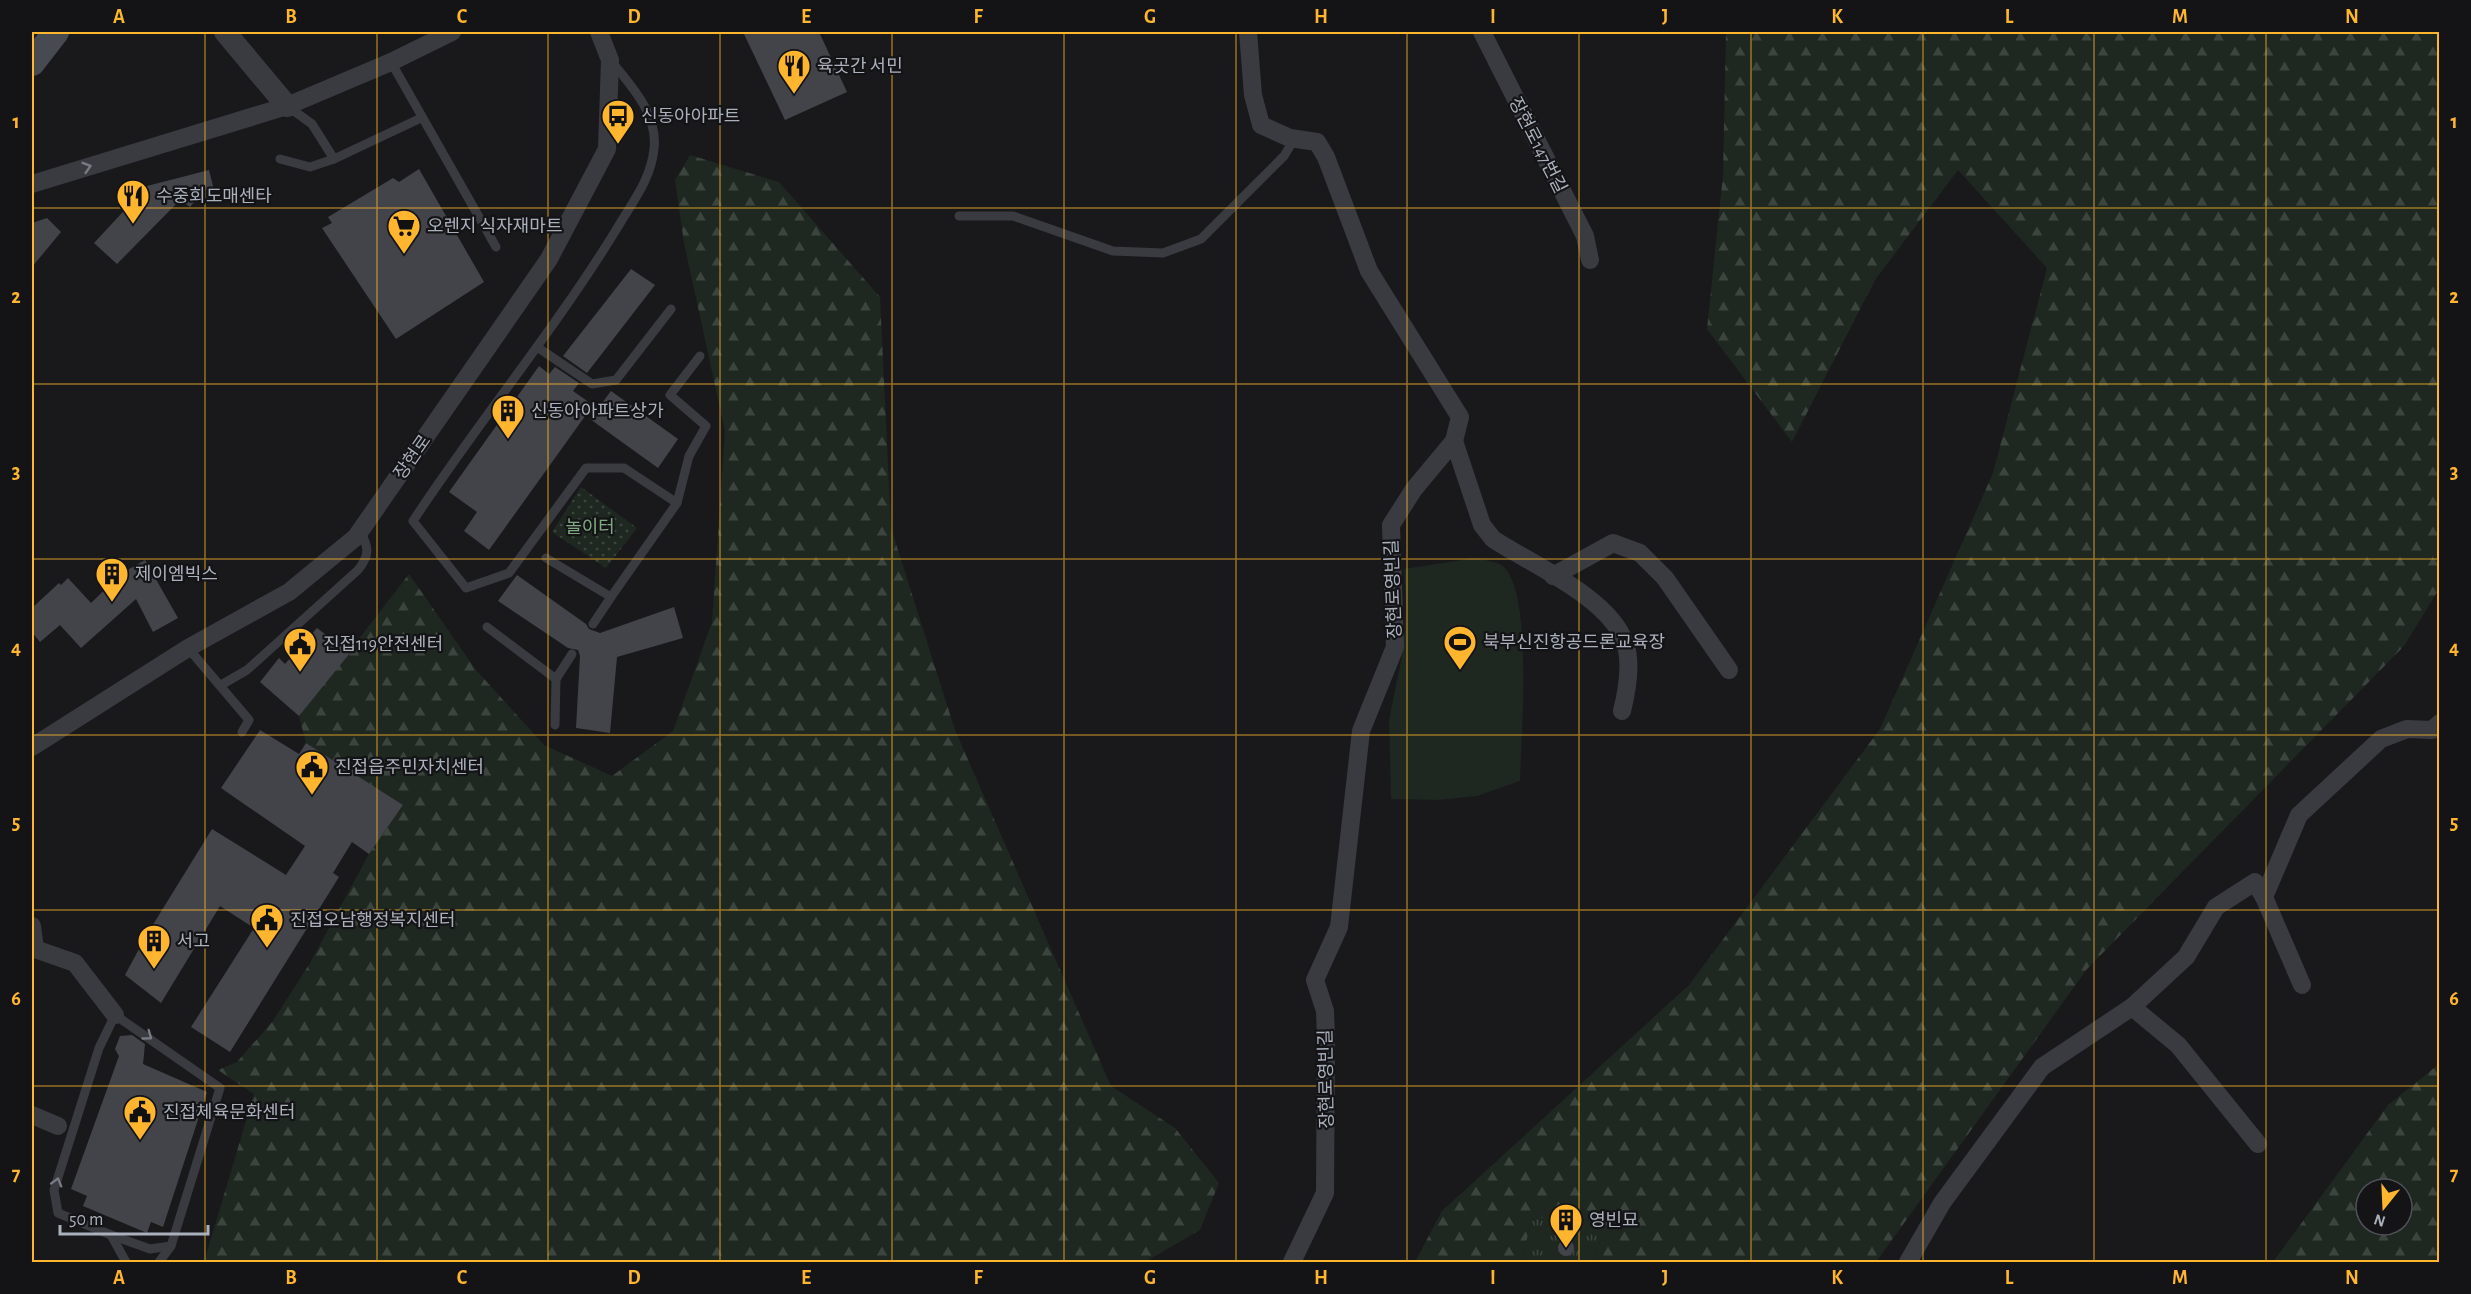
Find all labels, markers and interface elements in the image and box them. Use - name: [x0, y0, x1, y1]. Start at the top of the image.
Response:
- text: A: [113, 7, 125, 27]
- text: B: [285, 7, 297, 27]
- text: C: [457, 7, 468, 27]
- text: D: [627, 7, 641, 27]
- text: E: [801, 7, 811, 27]
- text: F: [973, 7, 983, 27]
- text: G: [1144, 7, 1156, 27]
- text: H: [1314, 7, 1328, 27]
- text: I: [1490, 7, 1496, 27]
- text: J: [1662, 7, 1668, 27]
- text: K: [1831, 7, 1843, 27]
- text: L: [2005, 7, 2014, 27]
- text: M: [2172, 7, 2188, 27]
- text: N: [2345, 7, 2359, 27]
- restaurant icon: 육곳간 서민: [776, 48, 812, 95]
- place label: 육곳간 서민: [817, 57, 903, 76]
- street label: 장현로147번길: [1505, 94, 1571, 196]
- bus stop icon: 신동아아파트: [600, 98, 636, 145]
- place label: 신동아아파트: [641, 107, 740, 126]
- text: 1: [12, 112, 20, 132]
- text: 1: [2450, 112, 2458, 132]
- one-way arrow: [81, 162, 92, 174]
- restaurant icon: 수중회도매센타: [115, 178, 151, 225]
- place label: 수중회도매센타: [156, 186, 272, 206]
- supermarket icon: 오렌지 식자재마트: [386, 208, 422, 255]
- place label: 오렌지 식자재마트: [427, 216, 562, 236]
- text: 2: [11, 287, 21, 307]
- text: 2: [2449, 287, 2459, 307]
- building icon: 신동아아파트상가: [490, 393, 526, 440]
- place label: 신동아아파트상가: [531, 401, 664, 421]
- street label: 장현로: [390, 431, 434, 483]
- text: 3: [12, 462, 20, 482]
- text: 3: [2450, 462, 2458, 482]
- park label: 놀이터: [565, 517, 615, 537]
- street label: 장현로영빈길: [1381, 539, 1405, 639]
- building icon: 제이엠빅스: [94, 556, 130, 603]
- place label: 제이엠빅스: [135, 564, 218, 584]
- sports icon: 북부신진항공드론교육장: [1442, 624, 1478, 671]
- public building icon: 진접119안전센터: [282, 626, 318, 673]
- place label: 북부신진항공드론교육장: [1483, 632, 1665, 652]
- place label: 진접119안전센터: [323, 634, 443, 654]
- text: 4: [11, 638, 21, 658]
- text: 4: [2449, 638, 2459, 658]
- public building icon: 진접읍주민자치센터: [294, 749, 330, 796]
- place label: 진접읍주민자치센터: [335, 757, 484, 777]
- text: 5: [12, 813, 20, 833]
- text: 5: [2450, 813, 2458, 833]
- public building icon: 진접오남행정복지센터: [249, 902, 285, 949]
- place label: 진접오남행정복지센터: [290, 910, 456, 930]
- building icon: 서고: [136, 923, 172, 970]
- place label: 서고: [177, 932, 210, 951]
- text: 6: [11, 989, 21, 1009]
- text: 6: [2449, 989, 2459, 1009]
- one-way arrow: [142, 1029, 153, 1040]
- street label: 장현로영빈길: [1315, 1029, 1337, 1129]
- public building icon: 진접체육문화센터: [122, 1094, 158, 1141]
- place label: 진접체육문화센터: [163, 1102, 295, 1122]
- text: 7: [12, 1164, 21, 1184]
- text: 7: [2450, 1164, 2459, 1184]
- one-way arrow: [50, 1177, 62, 1187]
- north arrow: [2354, 1177, 2414, 1237]
- scale bar: [60, 1198, 208, 1236]
- building icon: 영빈묘: [1548, 1202, 1584, 1249]
- text: 50 m: [69, 1211, 103, 1229]
- place label: 영빈묘: [1589, 1211, 1639, 1230]
- text: N: [2372, 1211, 2387, 1230]
- text: A: [113, 1268, 125, 1288]
- text: B: [285, 1268, 297, 1288]
- text: C: [457, 1268, 468, 1288]
- text: D: [627, 1268, 641, 1288]
- text: E: [801, 1268, 811, 1288]
- text: F: [973, 1268, 983, 1288]
- text: G: [1144, 1268, 1156, 1288]
- text: H: [1314, 1268, 1328, 1288]
- text: I: [1490, 1268, 1496, 1288]
- text: J: [1662, 1268, 1668, 1288]
- text: K: [1831, 1268, 1843, 1288]
- text: L: [2005, 1268, 2014, 1288]
- text: M: [2172, 1268, 2188, 1288]
- text: N: [2345, 1268, 2359, 1288]

